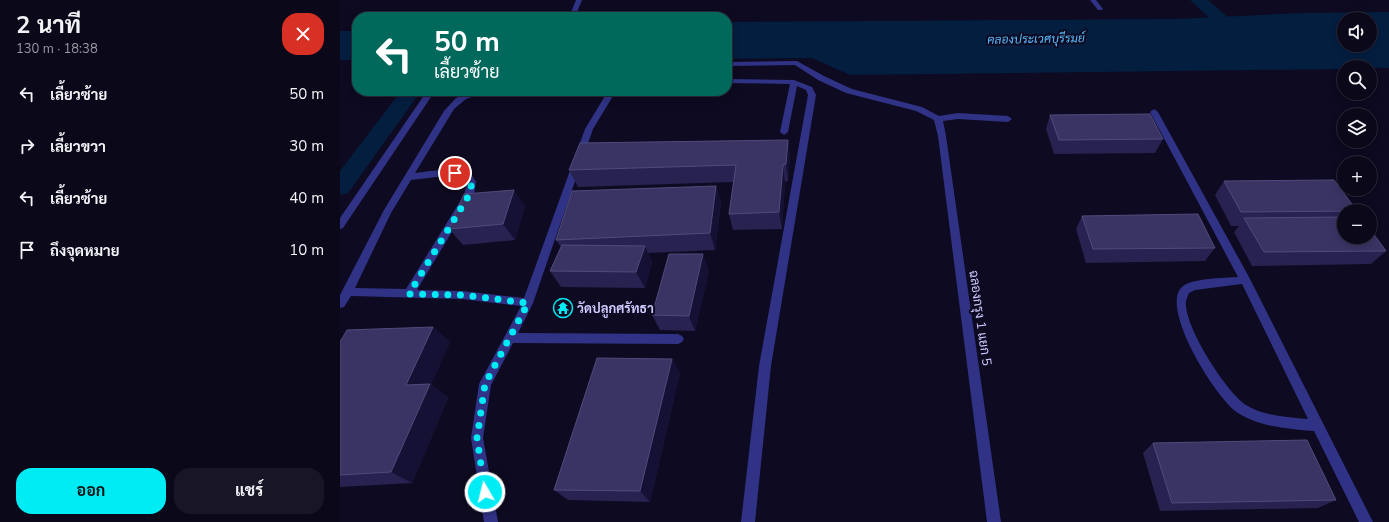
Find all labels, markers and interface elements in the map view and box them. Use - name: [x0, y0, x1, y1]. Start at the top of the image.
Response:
- text: 2 นาที: [16, 9, 81, 41]
- map controls: [1337, 12, 1377, 244]
- button: sound: [1337, 12, 1377, 52]
- button: close: [282, 13, 324, 55]
- text: 50 m: [434, 23, 500, 61]
- icon: left: [368, 28, 420, 80]
- water label: คลองประเวศบุรีรมย์: [987, 30, 1087, 49]
- text: 130 m · 18:38: [16, 40, 98, 58]
- text: เลี้ยวซ้าย: [434, 60, 500, 84]
- button: search: [1337, 60, 1377, 100]
- icon: left: [16, 83, 38, 105]
- text: 50 m: [289, 84, 324, 104]
- text: เลี้ยวซ้าย: [50, 85, 107, 105]
- button: layers: [1337, 108, 1377, 148]
- icon: right: [16, 135, 38, 157]
- text: 30 m: [289, 136, 324, 156]
- text: เลี้ยวขวา: [50, 137, 106, 157]
- pin: [438, 156, 472, 190]
- button: +: [1337, 156, 1377, 196]
- icon: arrive: [444, 162, 466, 184]
- icon: left: [16, 187, 38, 209]
- text: 40 m: [289, 188, 324, 208]
- text: เลี้ยวซ้าย: [50, 189, 107, 209]
- button: −: [1337, 204, 1377, 244]
- icon: arrive: [16, 239, 38, 261]
- text: 10 m: [289, 240, 324, 260]
- text: ถึงจุดหมาย: [50, 241, 120, 261]
- street label: ฉลองกรุง 1 แยก 5: [964, 269, 996, 367]
- temple icon: วัดปลูกศรัทธา: [552, 297, 574, 319]
- place label: วัดปลูกศรัทธา: [577, 300, 654, 319]
- button: ออก: [16, 468, 166, 514]
- button: แชร์: [174, 468, 324, 514]
- position arrow: [464, 471, 506, 513]

